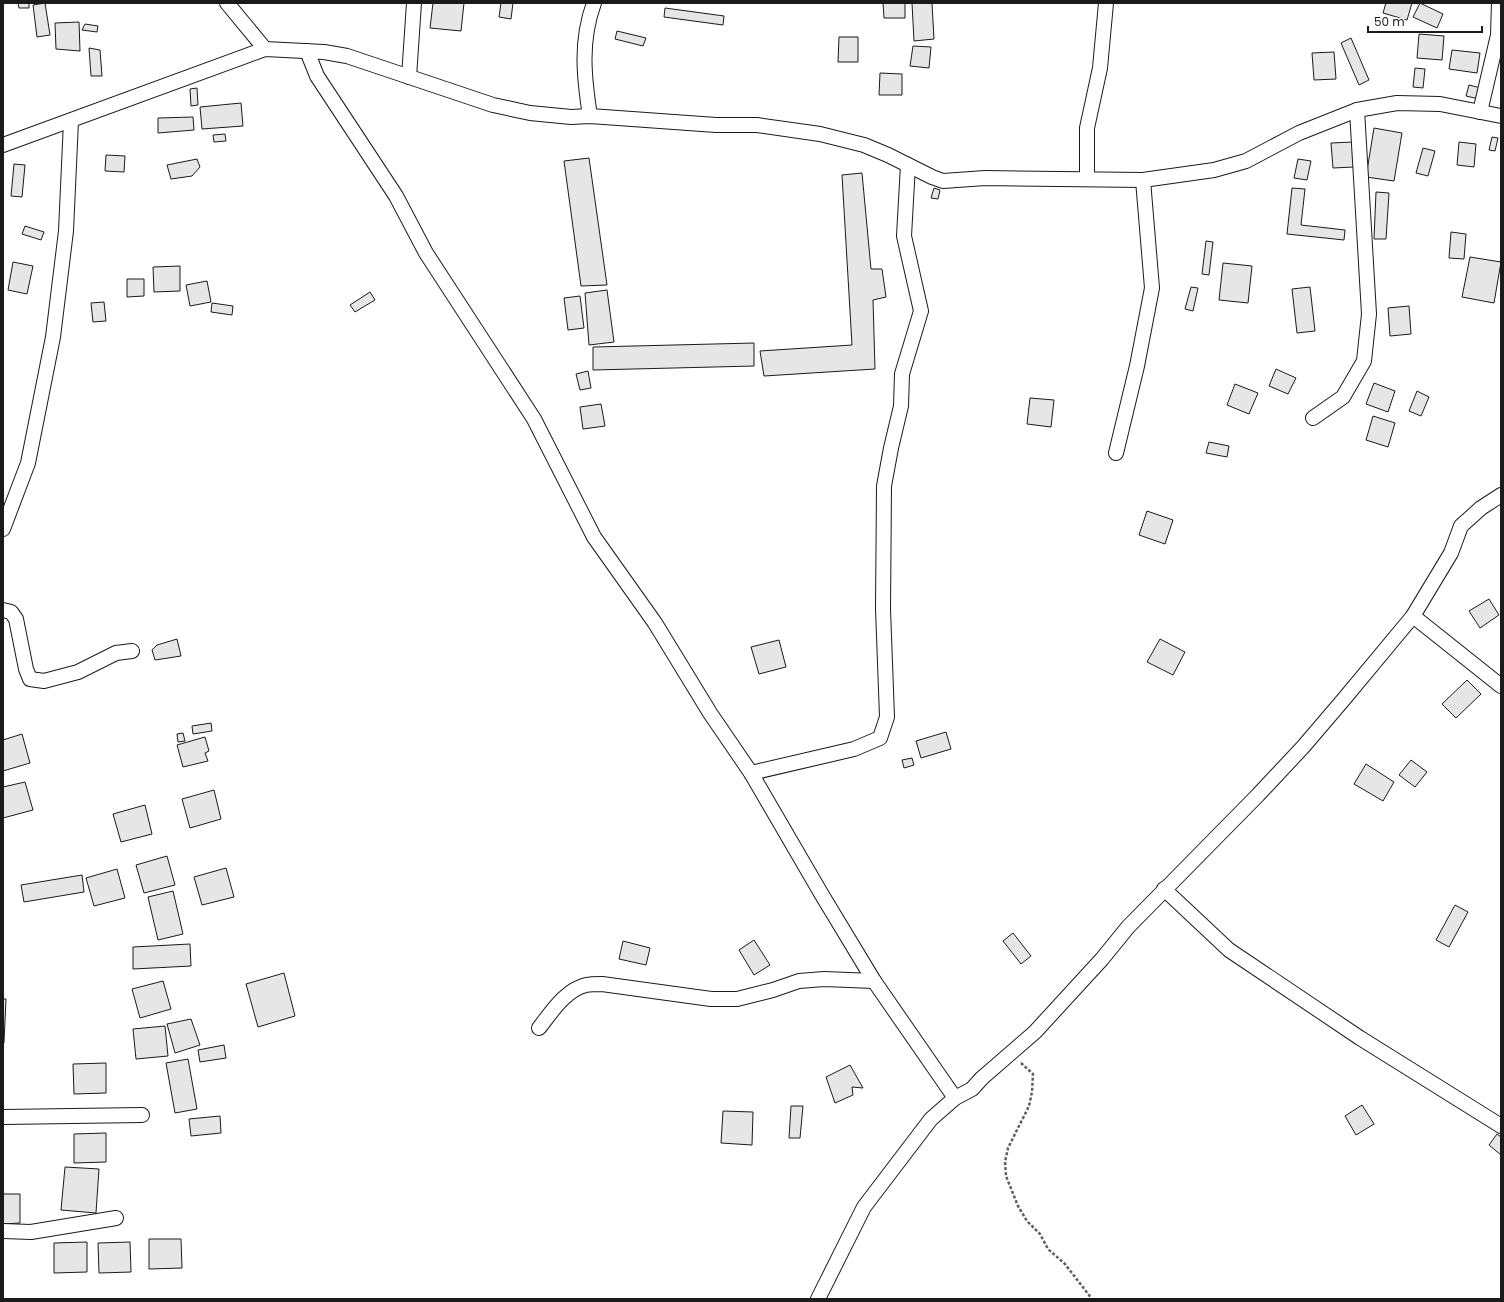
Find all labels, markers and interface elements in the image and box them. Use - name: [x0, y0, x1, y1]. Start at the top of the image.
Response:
- scale bar: [1368, 8, 1482, 34]
- text: 50 m: [1374, 13, 1405, 30]

